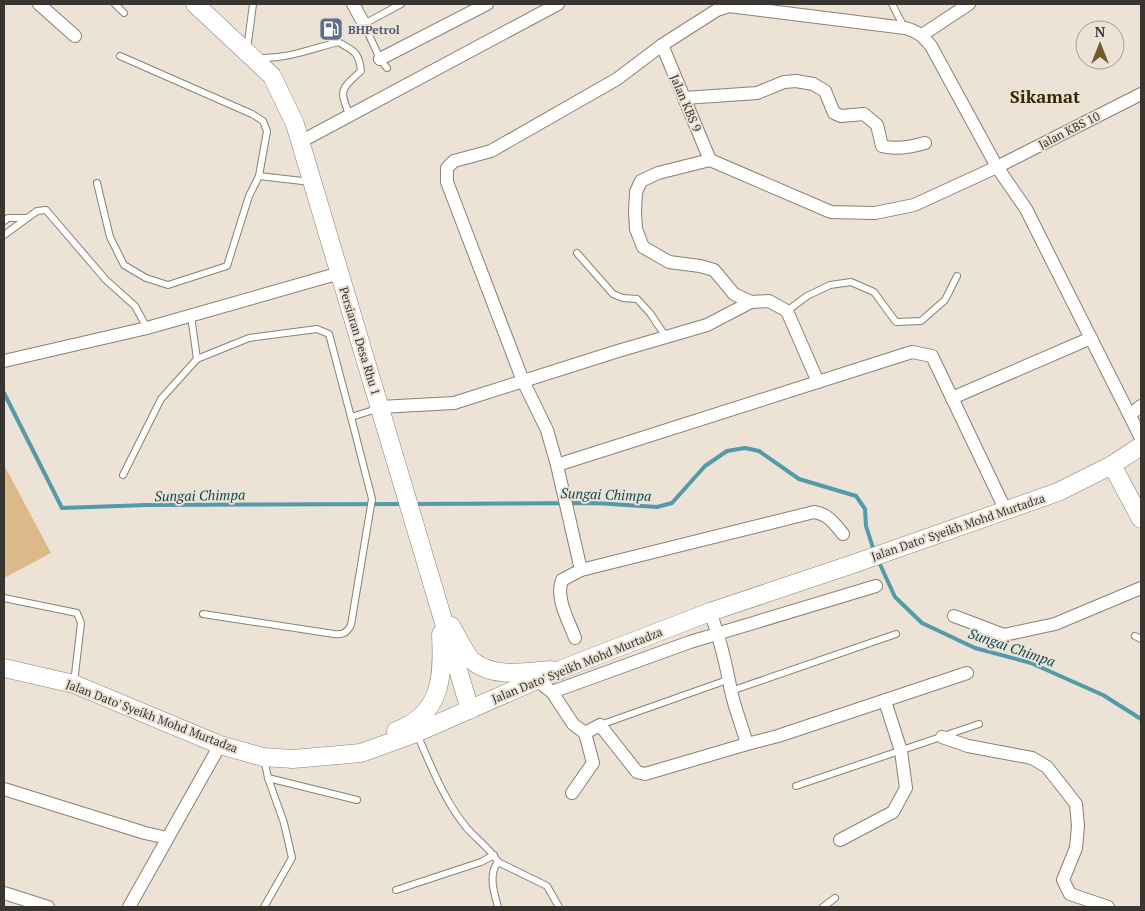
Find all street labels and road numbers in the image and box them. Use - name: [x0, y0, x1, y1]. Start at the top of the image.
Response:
- street label: Jalan KBS 9: [667, 72, 705, 134]
- street label: Jalan KBS 10: [1036, 108, 1102, 152]
- street label: Persiaran Desa Rhu 1: [336, 285, 384, 397]
- street label: Jalan Dato' Syeikh Mohd Murtadza: [869, 490, 1047, 564]
- street label: Jalan Dato' Syeikh Mohd Murtadza: [489, 624, 665, 706]
- street label: Jalan Dato' Syeikh Mohd Murtadza: [64, 676, 240, 756]

